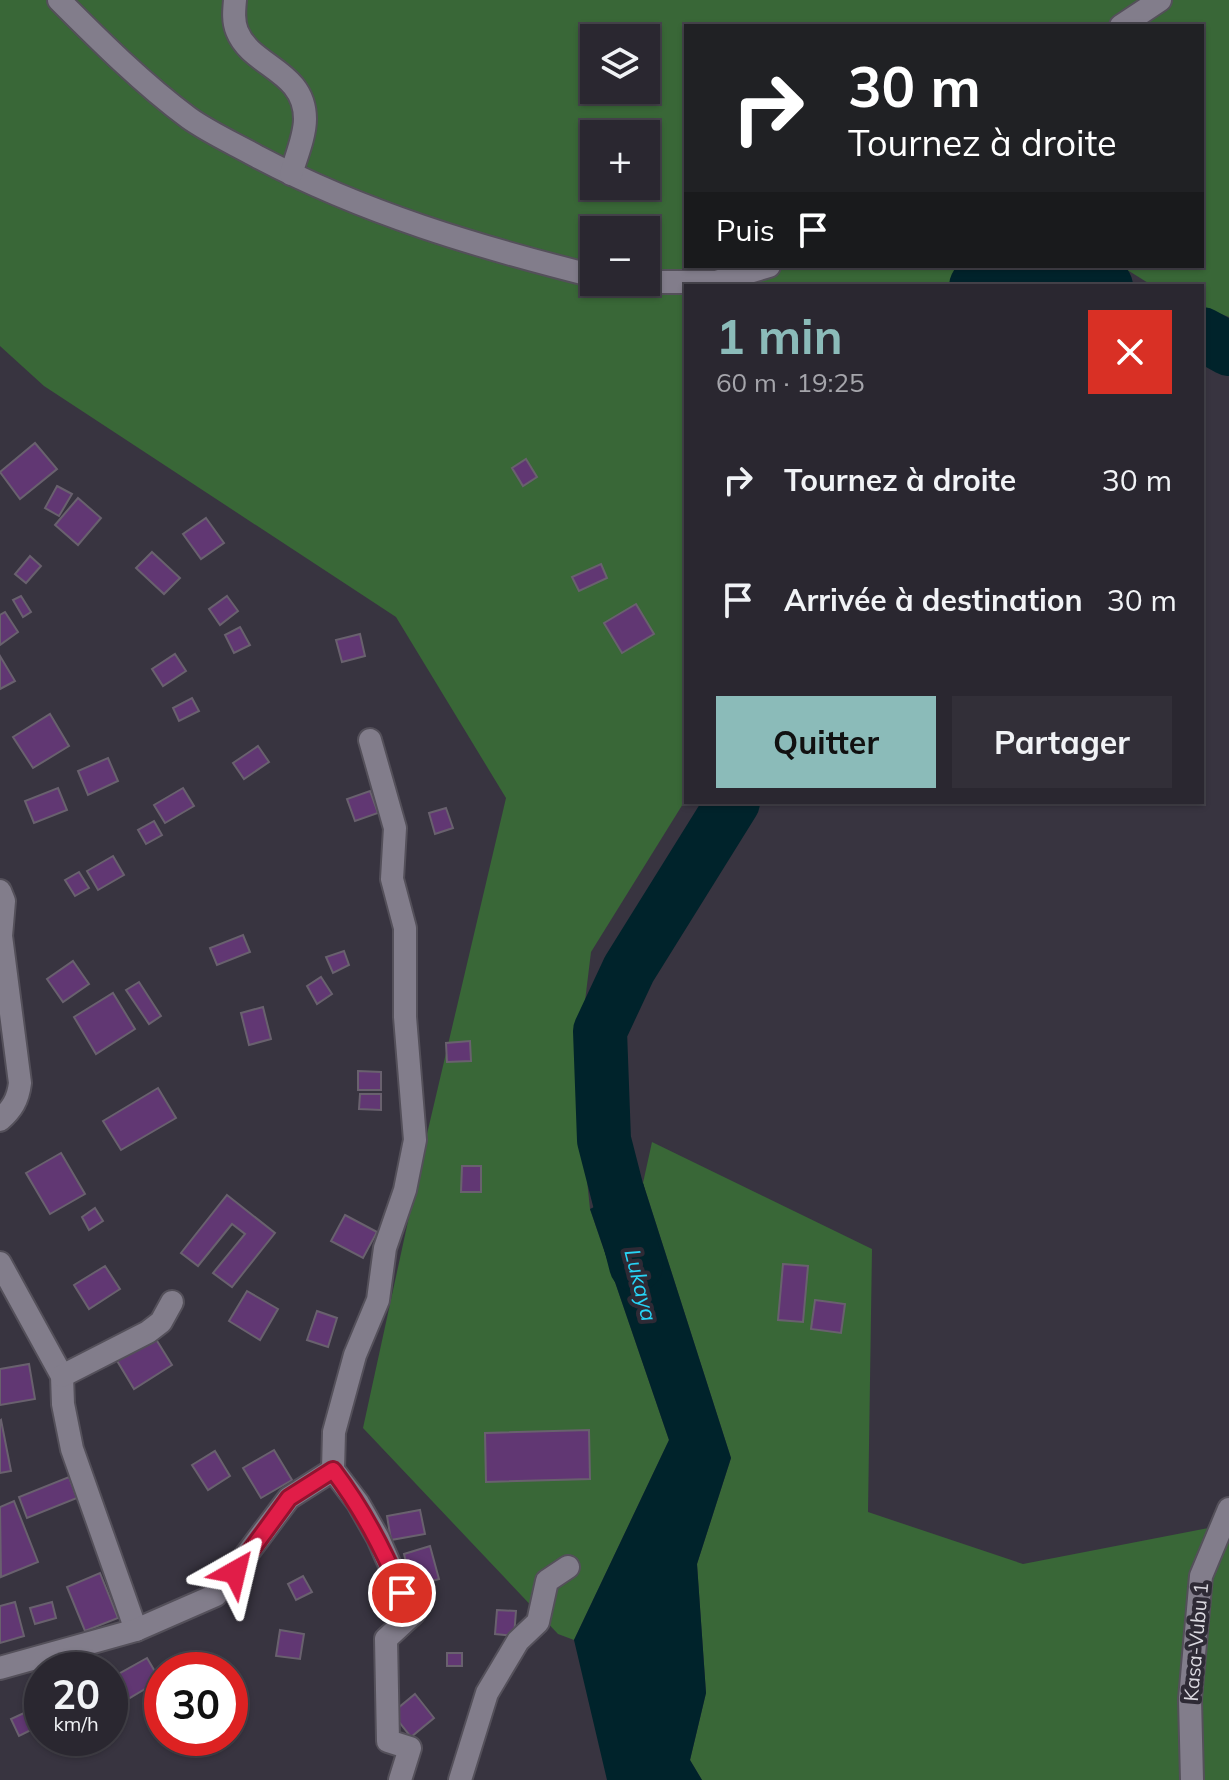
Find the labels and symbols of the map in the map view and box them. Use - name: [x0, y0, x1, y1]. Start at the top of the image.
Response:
- water label: Lukaya: [619, 1246, 663, 1324]
- position arrow: [193, 1530, 277, 1614]
- pin: [368, 1559, 436, 1627]
- street label: Kasa-Vubu 1: [1178, 1581, 1213, 1703]
- speed limit sign: 30: [144, 1652, 248, 1756]

